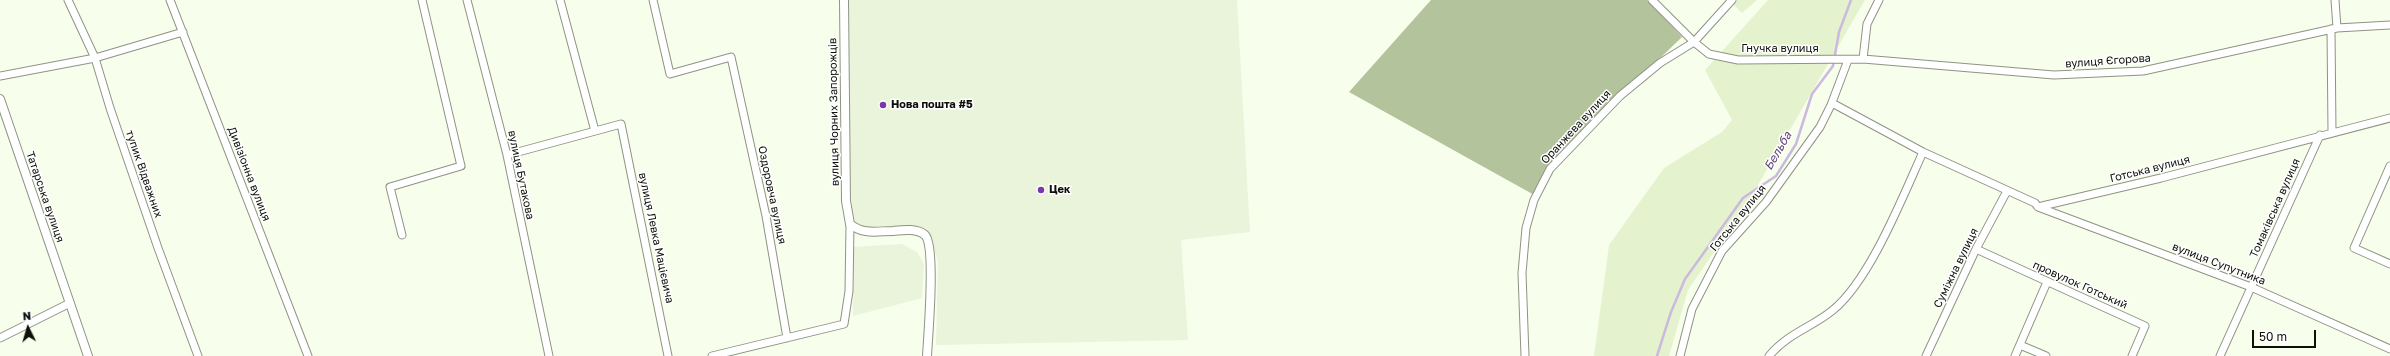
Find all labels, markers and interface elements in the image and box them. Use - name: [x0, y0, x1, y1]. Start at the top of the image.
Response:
- street label: вулиця Чорних Запорожців: [826, 38, 842, 186]
- street label: Гнучка вулиця: [1741, 42, 1819, 56]
- street label: вулиця Єгорова: [2065, 51, 2151, 71]
- street label: Оранжева вулиця: [1538, 87, 1614, 167]
- place label: Нова пошта #5: [891, 98, 973, 112]
- marker: Нова пошта #5: [878, 100, 888, 110]
- street label: Дивізіонна вулиця: [225, 125, 273, 223]
- street label: тупик Відважних: [123, 128, 165, 220]
- street label: вулиця Бутакова: [505, 129, 537, 221]
- water label: Бельба: [1761, 129, 1795, 173]
- street label: Оздоровча вулиця: [755, 145, 789, 245]
- street label: Татарська вулиця: [23, 150, 67, 244]
- street label: Готська вулиця: [2109, 153, 2191, 185]
- street label: Томаківська вулиця: [2247, 156, 2303, 260]
- street label: вулиця Левка Мацієвича: [636, 171, 676, 305]
- street label: Готська вулиця: [1707, 182, 1769, 254]
- place label: Цек: [1049, 183, 1070, 197]
- marker: Цек: [1036, 185, 1046, 195]
- street label: Суміжна вулиця: [1931, 226, 1981, 310]
- street label: вулиця Супутника: [2170, 240, 2268, 288]
- street label: провулок Готський: [2031, 258, 2129, 312]
- north arrow: [8, 308, 48, 348]
- text: N: [22, 309, 32, 322]
- scale bar: [2254, 322, 2318, 348]
- text: 50 m: [2259, 329, 2287, 344]

